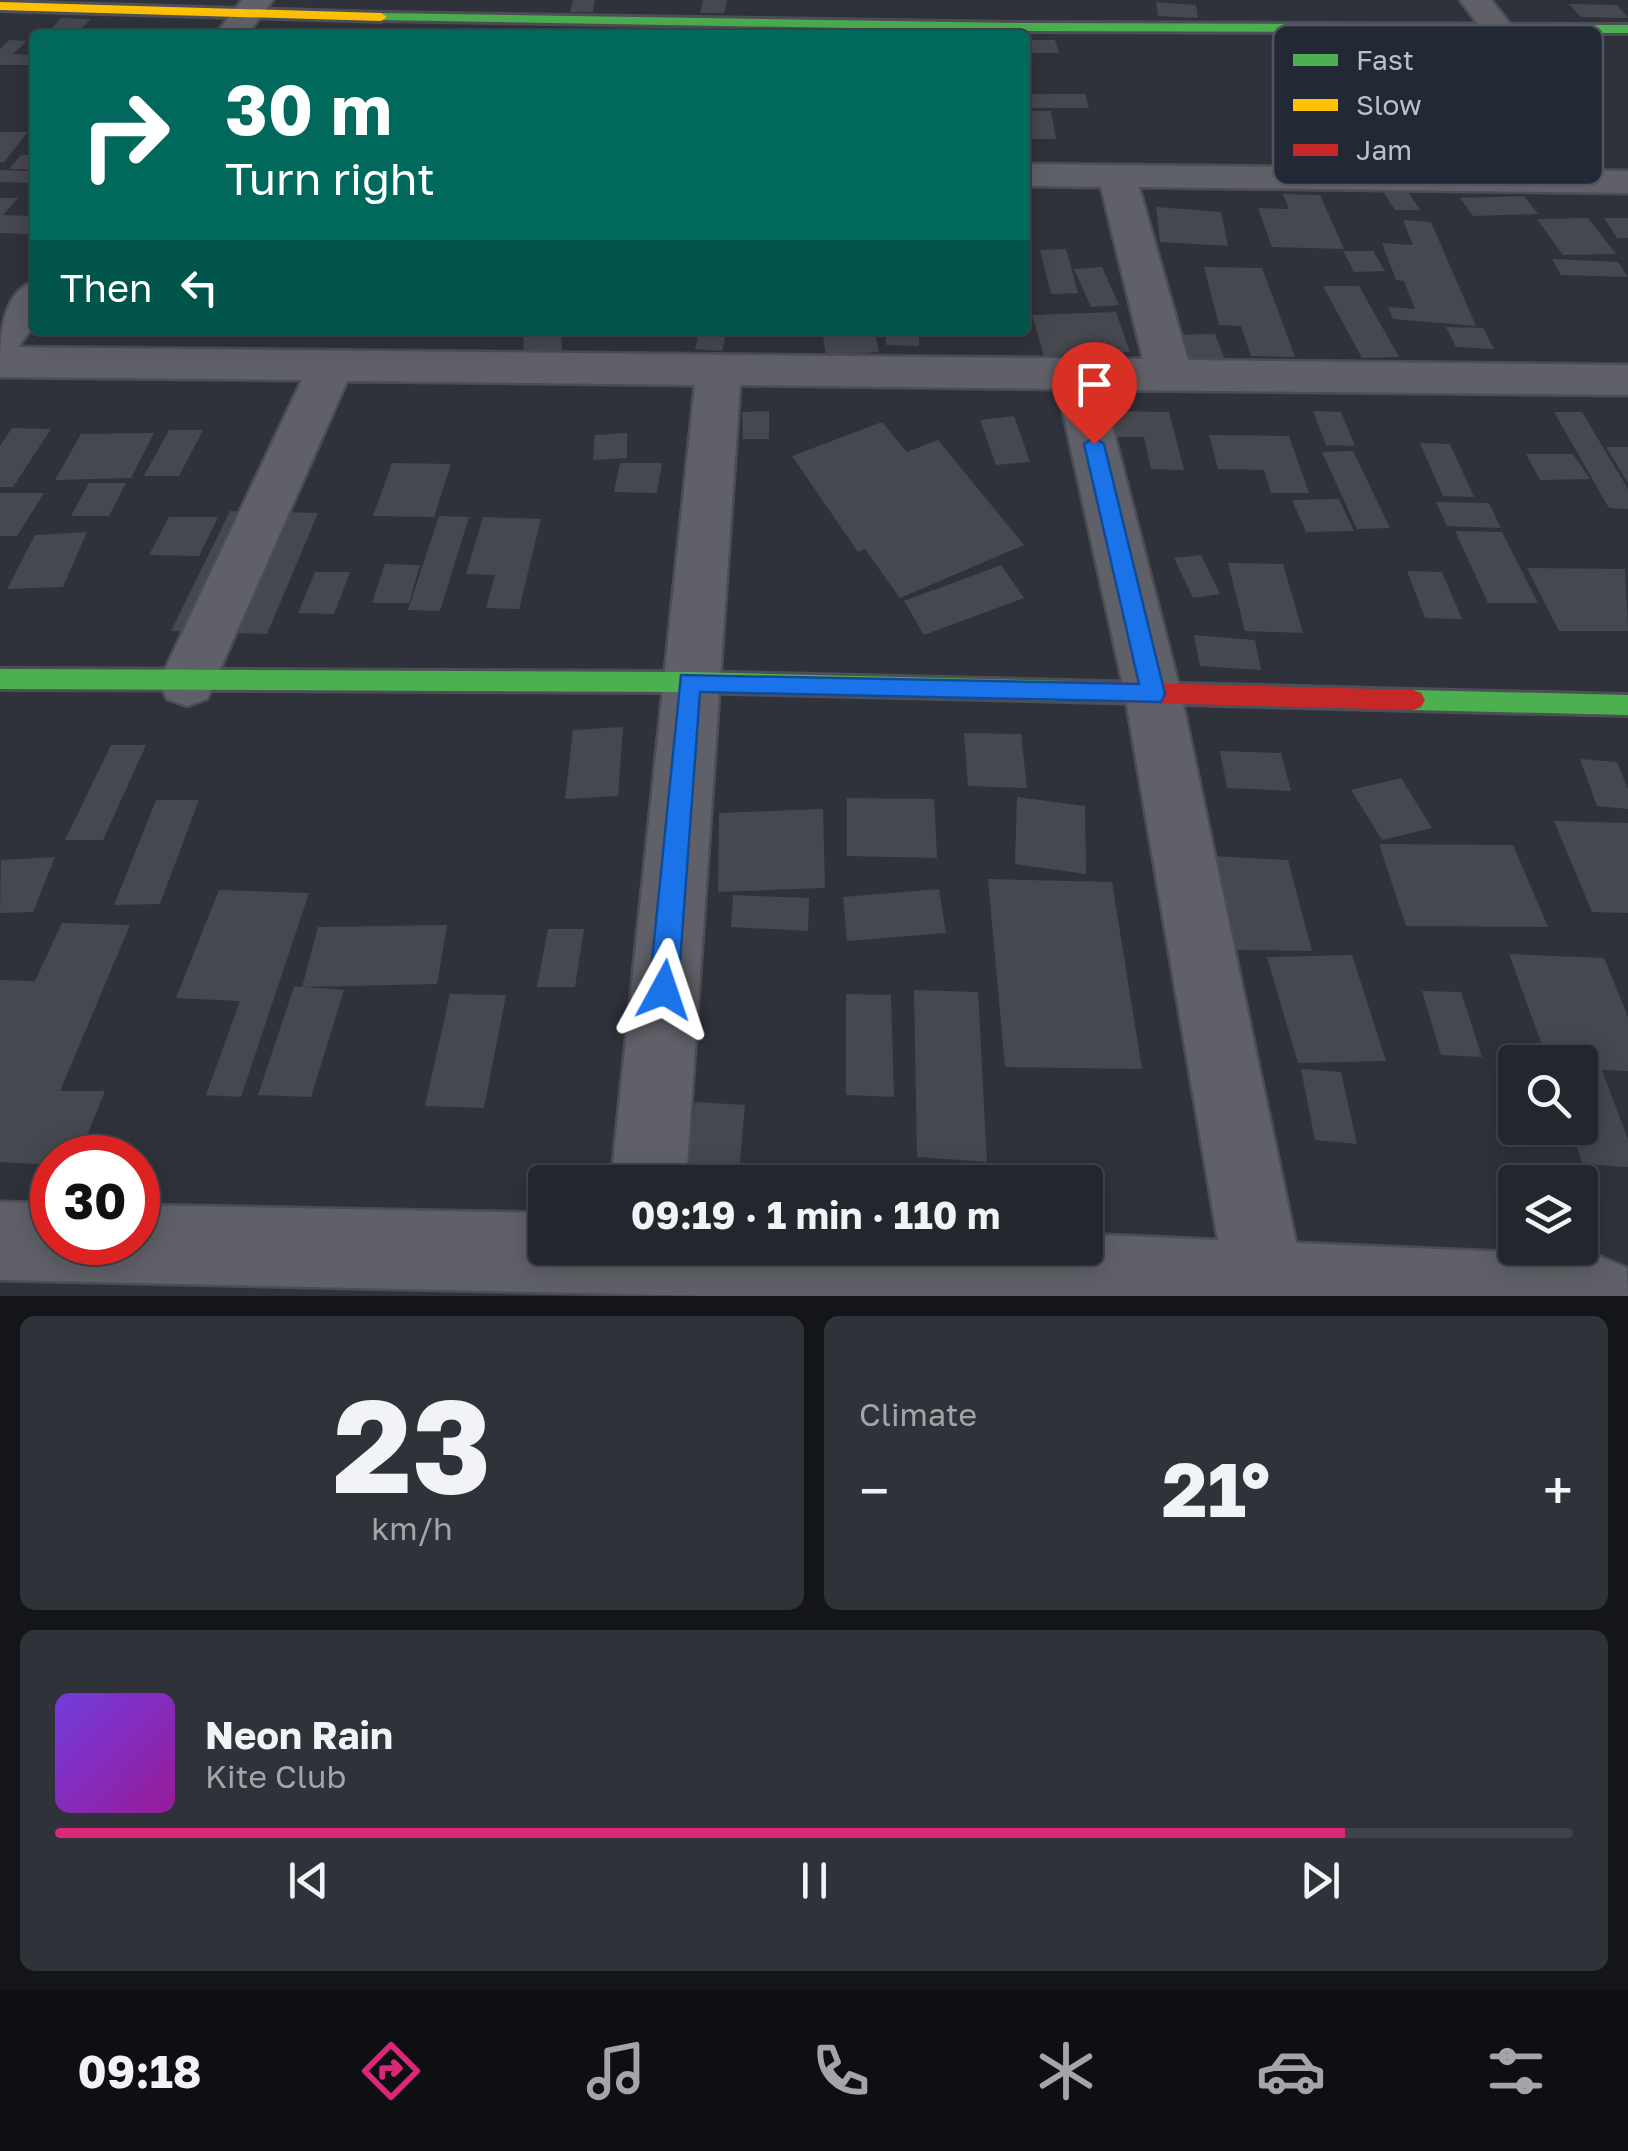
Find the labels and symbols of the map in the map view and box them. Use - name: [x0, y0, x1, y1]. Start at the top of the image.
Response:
- legend: [1273, 25, 1603, 185]
- text: Fast: [1356, 43, 1414, 76]
- text: Slow: [1356, 88, 1422, 121]
- text: Jam: [1356, 133, 1412, 166]
- pin: [1052, 342, 1137, 445]
- position arrow: [612, 938, 716, 1042]
- speed limit sign: 30: [30, 1135, 160, 1265]

